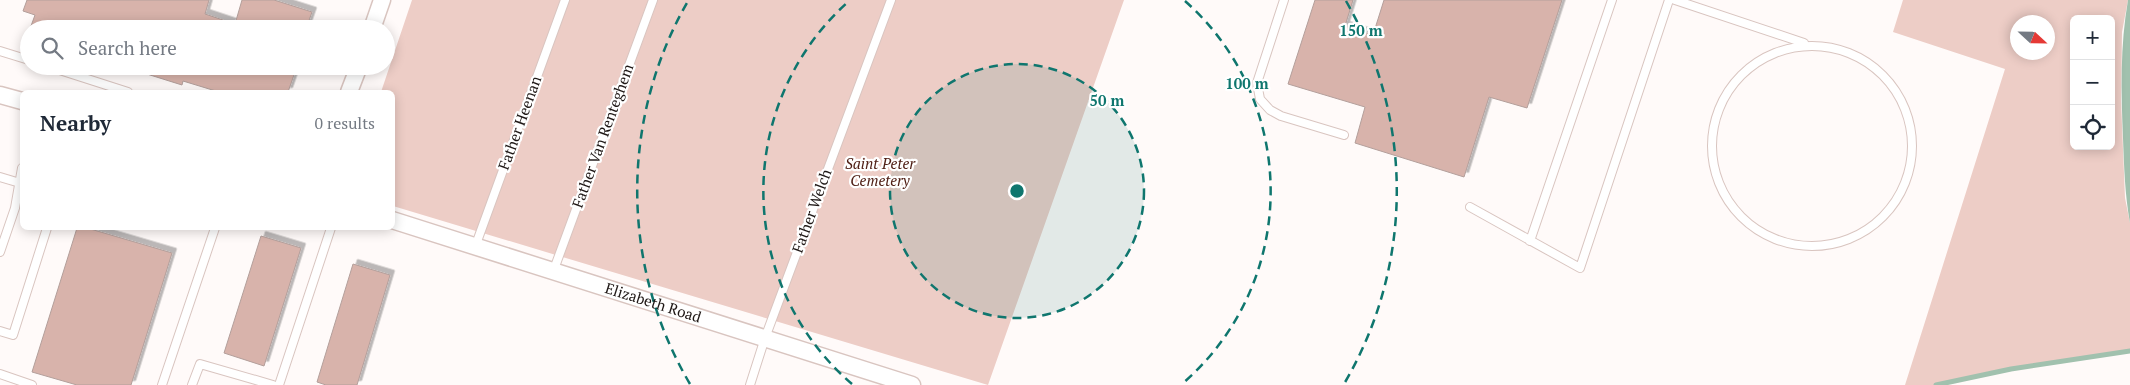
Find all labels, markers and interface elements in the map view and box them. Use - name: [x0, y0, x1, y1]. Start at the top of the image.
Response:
- north arrow: [2010, 15, 2055, 60]
- map controls: [2070, 15, 2115, 150]
- button: +: [2070, 15, 2115, 60]
- search box: [20, 20, 395, 75]
- text: 150 m: [1339, 20, 1383, 40]
- icon: search: [38, 34, 66, 62]
- text: Search here: [78, 35, 177, 60]
- button: −: [2070, 60, 2115, 105]
- street label: Father Van Renteghem: [567, 61, 637, 210]
- street label: Father Heenan: [493, 73, 545, 172]
- text: 100 m: [1225, 73, 1269, 93]
- text: 50 m: [1090, 90, 1125, 110]
- button: locate: [2070, 105, 2115, 150]
- text: Nearby: [40, 109, 111, 137]
- text: 0 results: [315, 112, 375, 134]
- park label: Saint Peter Cemetery: [845, 153, 916, 190]
- street label: Father Welch: [787, 166, 836, 255]
- centre of rings: [1008, 182, 1026, 200]
- street label: Elizabeth Road: [603, 277, 704, 327]

